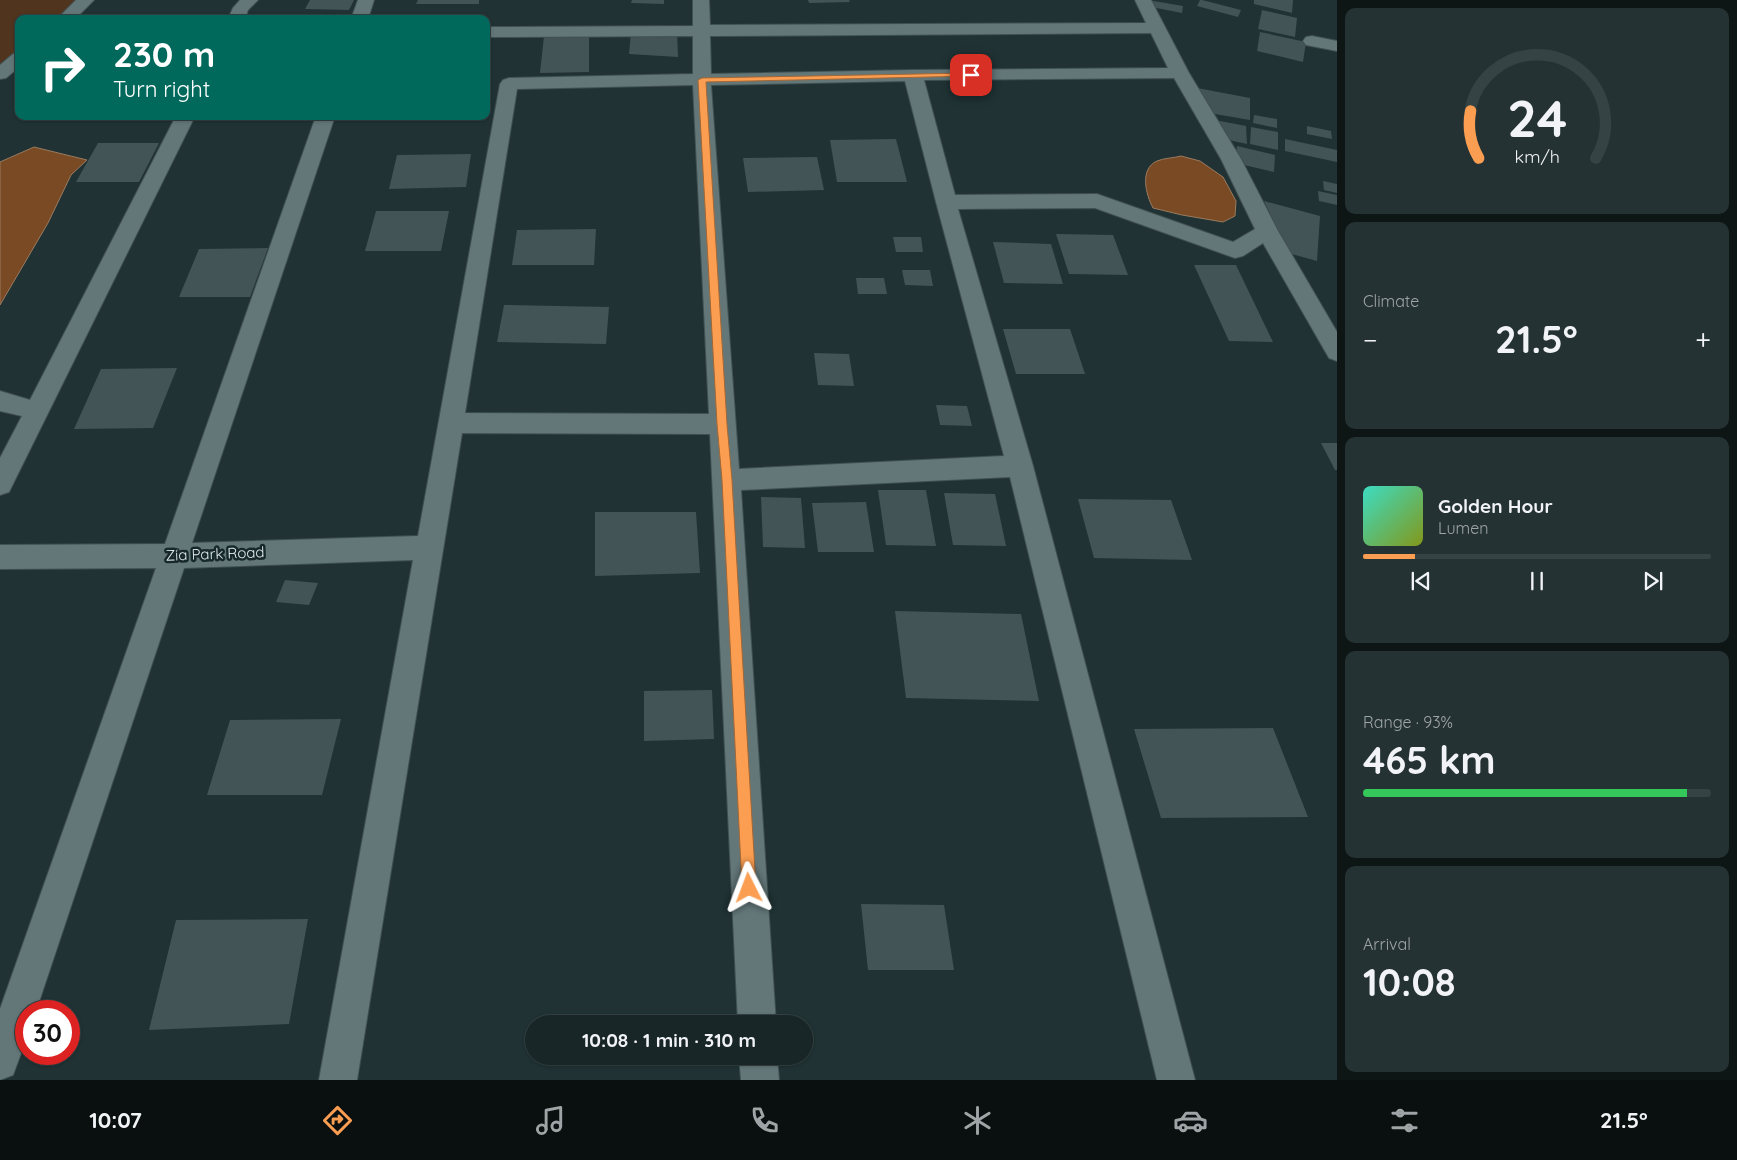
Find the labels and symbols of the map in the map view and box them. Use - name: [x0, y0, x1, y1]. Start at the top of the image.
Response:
- pin: [950, 54, 992, 96]
- street label: Zia Park Road: [165, 542, 265, 565]
- position arrow: [722, 861, 774, 913]
- speed limit sign: 30: [15, 1000, 80, 1065]

